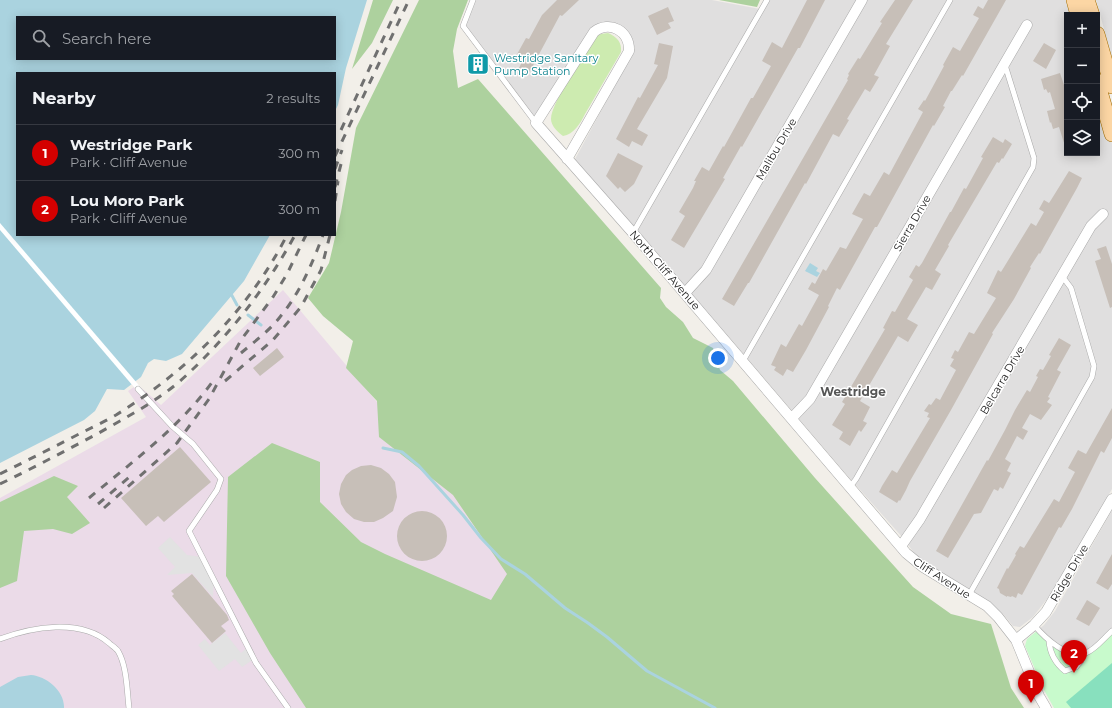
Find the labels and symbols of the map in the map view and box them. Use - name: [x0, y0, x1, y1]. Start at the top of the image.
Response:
- building icon: Westridge Sanitary Pump Station: [465, 51, 491, 77]
- place label: Westridge Sanitary Pump Station: [494, 51, 599, 78]
- street label: Malibu Drive: [753, 115, 800, 183]
- street label: Sierra Drive: [890, 192, 934, 254]
- street label: North Cliff Avenue: [627, 227, 704, 313]
- street label: Belcarra Drive: [977, 343, 1028, 417]
- your location: [708, 348, 728, 368]
- district label: Westridge: [820, 384, 886, 399]
- street label: Ridge Drive: [1047, 541, 1091, 604]
- street label: Cliff Avenue: [911, 554, 974, 602]
- pin: 2: [1061, 640, 1087, 673]
- pin: 1: [1018, 670, 1044, 703]

